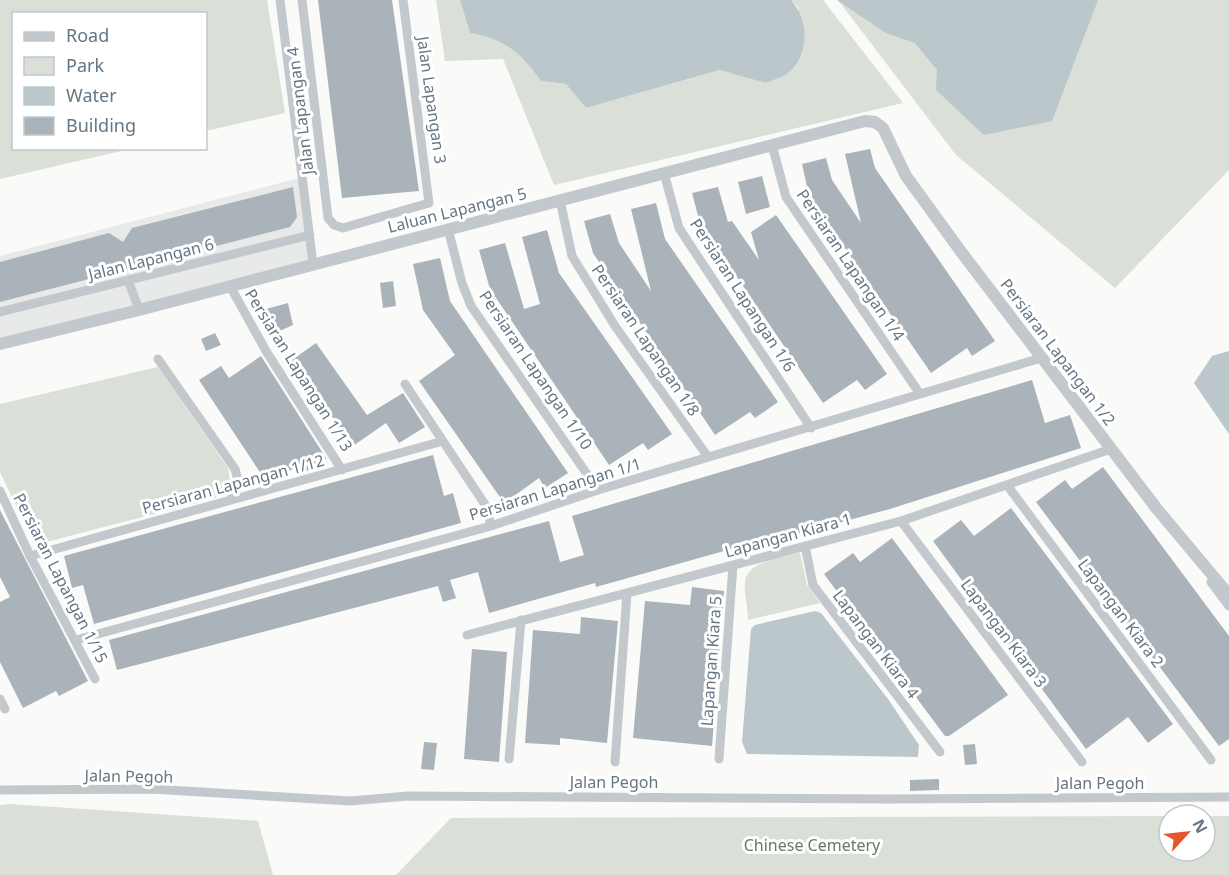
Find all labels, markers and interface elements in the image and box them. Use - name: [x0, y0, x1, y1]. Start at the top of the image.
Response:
- legend: [12, 12, 207, 150]
- text: Road: [66, 23, 109, 47]
- street label: Jalan Lapangan 3: [412, 33, 452, 165]
- street label: Jalan Lapangan 4: [281, 46, 319, 178]
- text: Park: [66, 53, 104, 77]
- text: Water: [66, 83, 117, 107]
- text: Building: [66, 113, 136, 137]
- street label: Laluan Lapangan 5: [385, 182, 529, 238]
- street label: Persiaran Lapangan 1/4: [792, 185, 910, 345]
- street label: Persiaran Lapangan 1/6: [685, 214, 801, 376]
- street label: Jalan Lapangan 6: [84, 233, 216, 286]
- street label: Persiaran Lapangan 1/8: [587, 260, 705, 420]
- street label: Persiaran Lapangan 1/2: [995, 274, 1121, 430]
- street label: Persiaran Lapangan 1/13: [240, 285, 358, 455]
- street label: Persiaran Lapangan 1/10: [474, 286, 598, 454]
- street label: Persiaran Lapangan 1/12: [139, 449, 327, 519]
- street label: Persiaran Lapangan 1/1: [466, 452, 644, 526]
- street label: Persiaran Lapangan 1/15: [9, 489, 113, 667]
- street label: Lapangan Kiara 1: [722, 507, 854, 563]
- street label: Lapangan Kiara 2: [1073, 554, 1169, 672]
- street label: Lapangan Kiara 3: [956, 574, 1052, 692]
- street label: Lapangan Kiara 4: [828, 585, 924, 703]
- street label: Lapangan Kiara 5: [695, 595, 727, 727]
- street label: Jalan Pegoh: [83, 764, 173, 788]
- street label: Jalan Pegoh: [568, 771, 658, 793]
- street label: Jalan Pegoh: [1054, 772, 1144, 794]
- north arrow: [1157, 803, 1217, 863]
- text: N: [1188, 815, 1213, 837]
- park label: Chinese Cemetery: [744, 834, 881, 856]

